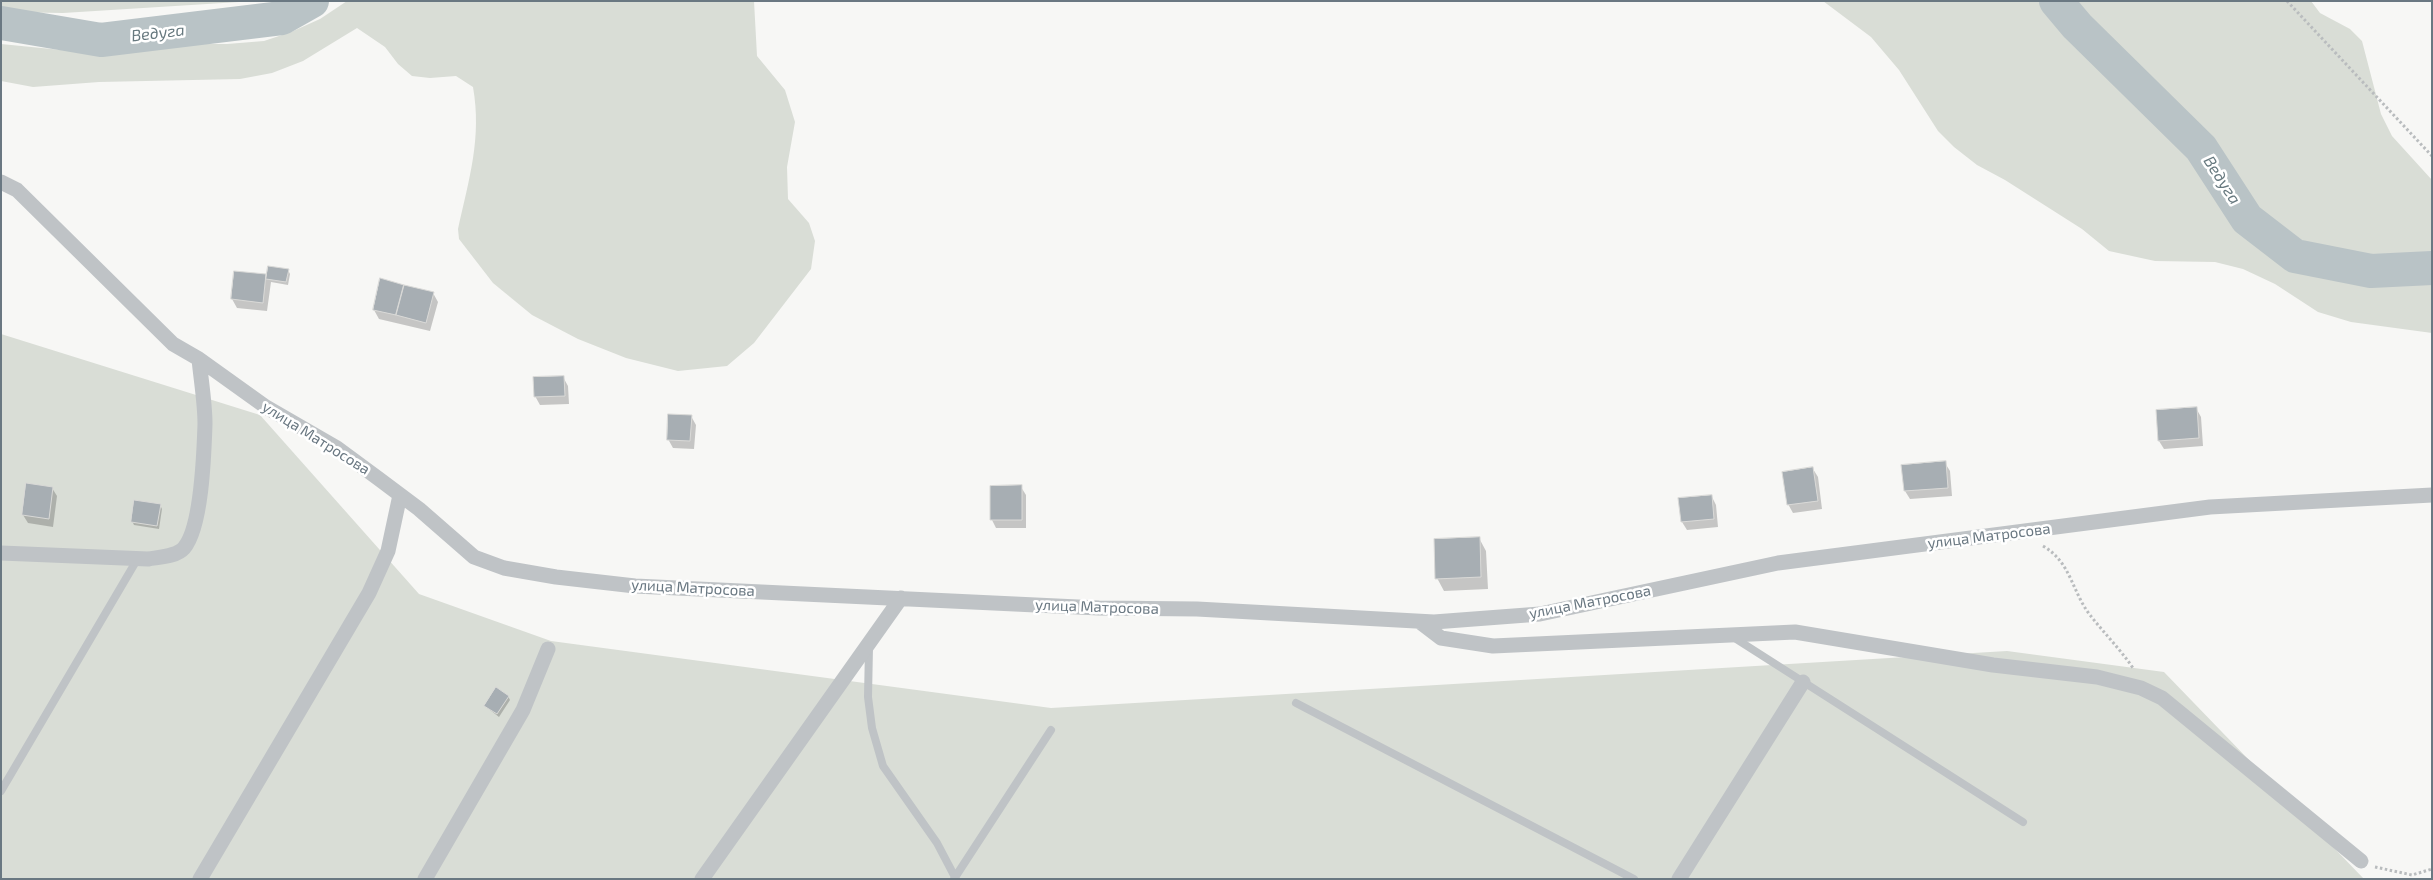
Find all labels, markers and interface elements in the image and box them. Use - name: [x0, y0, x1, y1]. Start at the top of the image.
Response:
- water label: Ведуга: [130, 20, 186, 46]
- water label: Ведуга: [2199, 152, 2245, 208]
- street label: улица Матросова: [259, 398, 373, 478]
- street label: улица Матросова: [1926, 520, 2052, 552]
- street label: улица Матросова: [631, 576, 755, 600]
- street label: улица Матросова: [1528, 581, 1652, 623]
- street label: улица Матросова: [1035, 596, 1159, 618]

